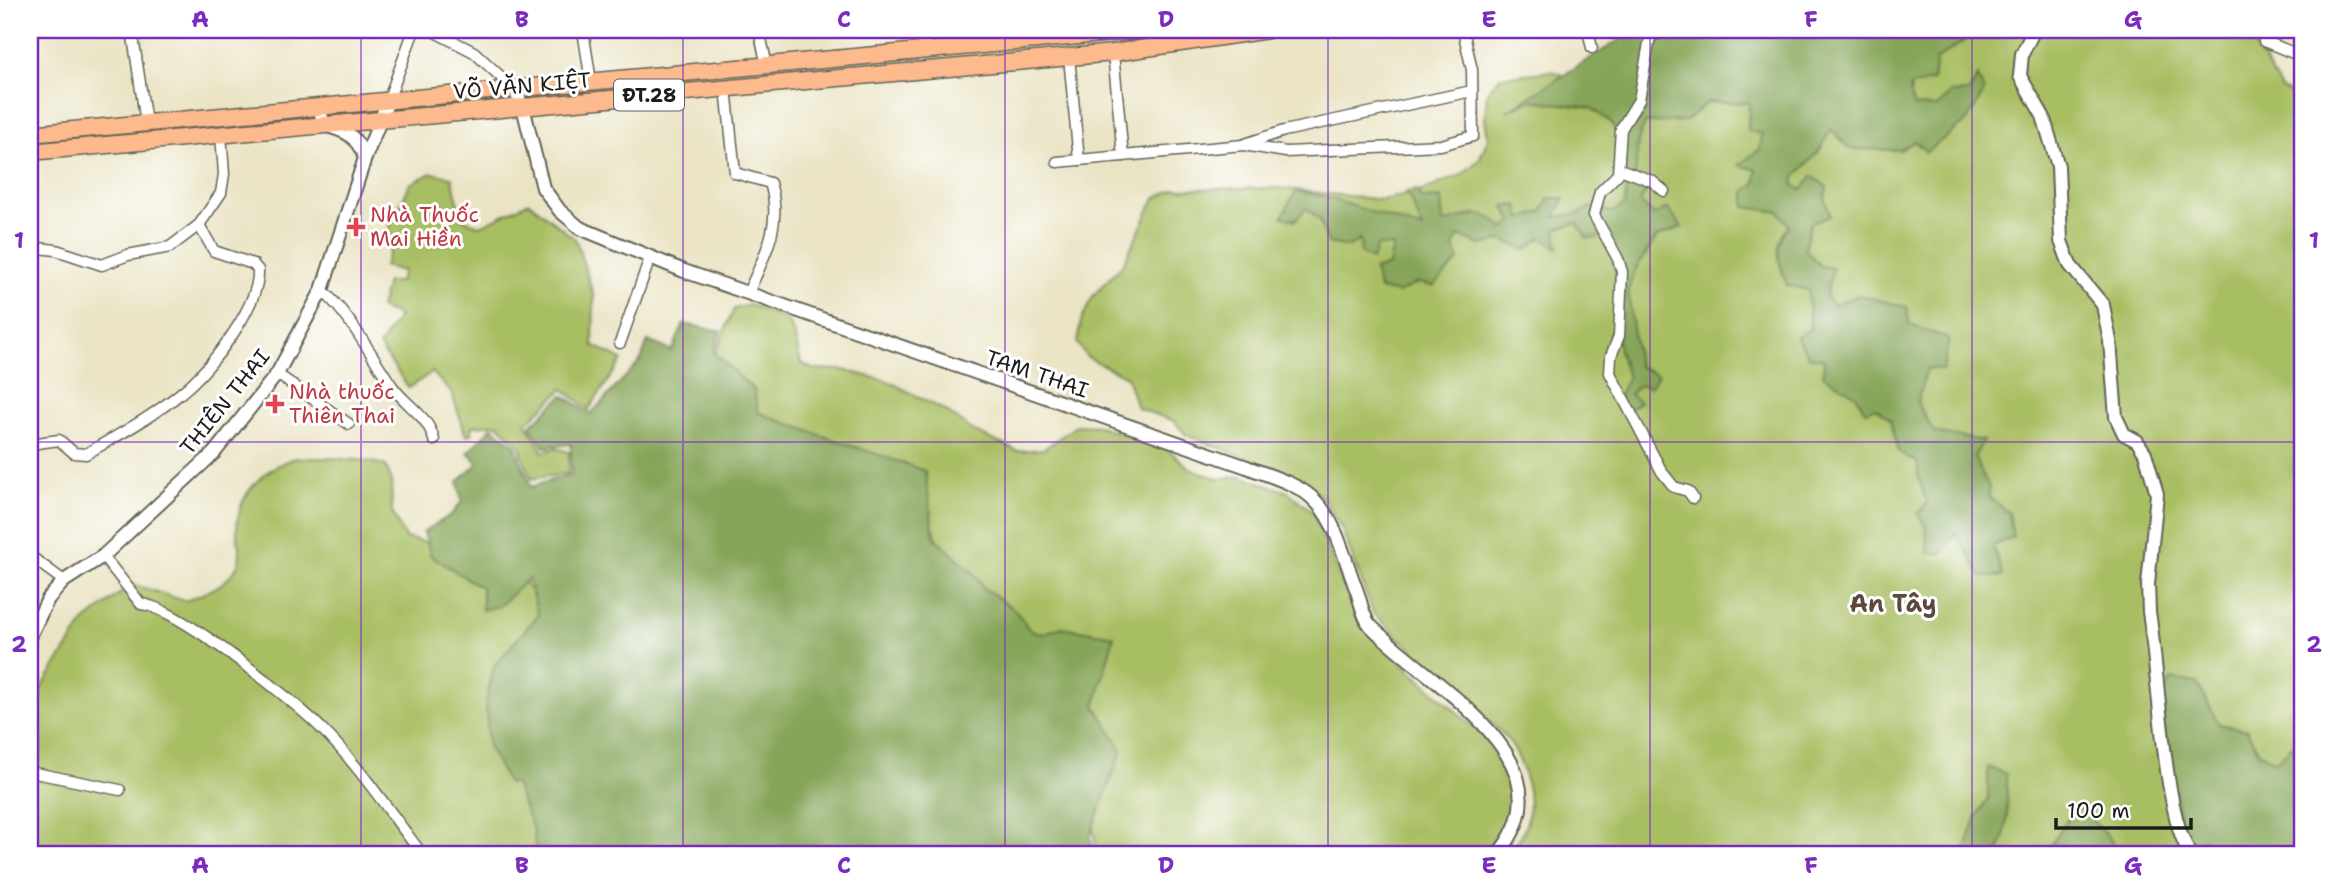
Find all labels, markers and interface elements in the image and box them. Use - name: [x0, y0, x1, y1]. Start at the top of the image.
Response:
- text: A: [191, 4, 209, 34]
- text: B: [515, 4, 529, 34]
- text: C: [837, 4, 851, 34]
- text: D: [1158, 4, 1174, 34]
- text: E: [1481, 4, 1497, 34]
- text: F: [1804, 4, 1818, 34]
- text: G: [2124, 4, 2143, 34]
- street label: VÕ VĂN KIỆT: [452, 65, 592, 106]
- road number: ĐT.28: [614, 80, 684, 110]
- place label: Nhà Thuốc Mai Hiền: [370, 201, 479, 253]
- marker: Nhà Thuốc Mai Hiền: [348, 219, 364, 235]
- text: 1: [14, 225, 24, 255]
- text: 1: [2309, 225, 2319, 255]
- street label: THIÊN THAI: [173, 343, 276, 461]
- street label: TAM THAI: [982, 343, 1092, 405]
- place label: Nhà thuốc Thiên Thai: [289, 378, 395, 430]
- marker: Nhà thuốc Thiên Thai: [267, 396, 283, 412]
- district label: An Tây: [1850, 588, 1936, 620]
- text: 2: [11, 629, 27, 659]
- text: 2: [2306, 629, 2322, 659]
- scale bar: [2056, 786, 2191, 830]
- text: 100 m: [2067, 797, 2130, 825]
- text: A: [191, 850, 209, 880]
- text: B: [515, 850, 529, 880]
- text: C: [837, 850, 851, 880]
- text: D: [1158, 850, 1174, 880]
- text: E: [1481, 850, 1497, 880]
- text: F: [1804, 850, 1818, 880]
- text: G: [2124, 850, 2143, 880]

